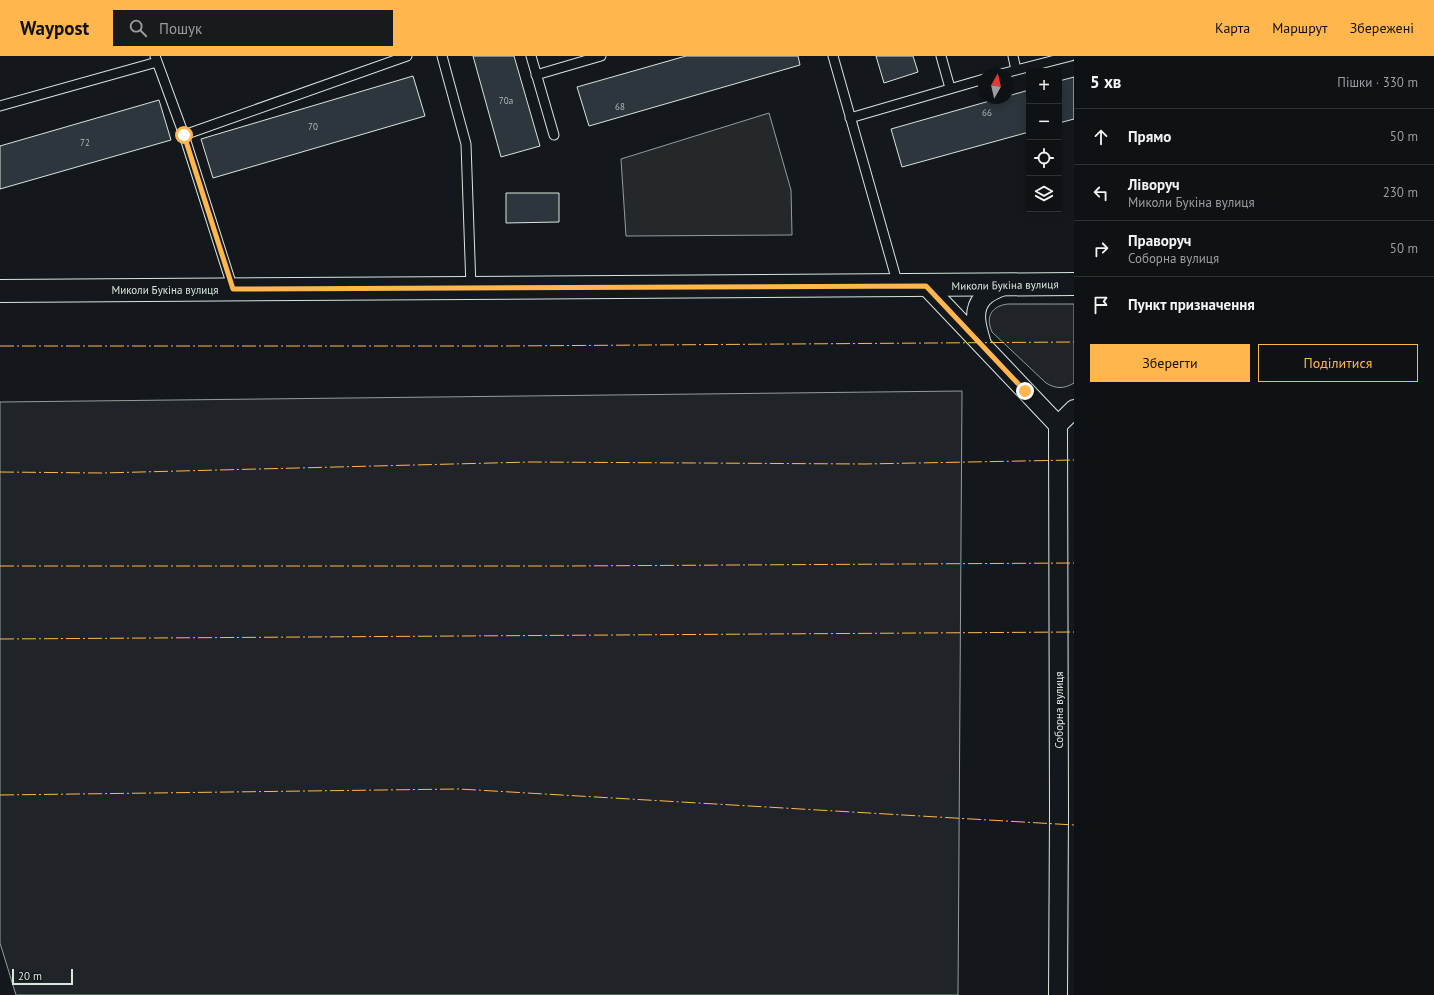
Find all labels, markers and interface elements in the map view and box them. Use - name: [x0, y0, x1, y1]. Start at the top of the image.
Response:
- search box: [113, 10, 393, 46]
- text: Waypost: [20, 16, 89, 40]
- icon: search: [127, 17, 149, 39]
- text: Пошук: [159, 19, 202, 38]
- text: Карта: [1215, 19, 1250, 37]
- text: Маршрут: [1272, 19, 1328, 37]
- text: Збережені: [1350, 19, 1414, 37]
- north arrow: [978, 68, 1014, 104]
- map controls: [1026, 68, 1062, 212]
- button: +: [1026, 68, 1062, 104]
- text: 5 хв: [1090, 71, 1121, 93]
- text: Пішки · 330 m: [1337, 74, 1418, 91]
- house number: 70а: [499, 95, 513, 106]
- house number: 68: [615, 101, 625, 112]
- button: −: [1026, 104, 1062, 140]
- house number: 66: [982, 107, 992, 118]
- house number: 70: [308, 121, 318, 132]
- route start: [175, 126, 193, 144]
- icon: ahead: [1090, 126, 1112, 148]
- text: Прямо: [1128, 127, 1171, 146]
- text: 50 m: [1390, 128, 1418, 145]
- house number: 72: [80, 137, 90, 148]
- button: locate: [1026, 140, 1062, 176]
- text: Ліворуч: [1128, 175, 1180, 194]
- button: layers: [1026, 176, 1062, 212]
- icon: left: [1090, 182, 1112, 204]
- text: 230 m: [1383, 184, 1418, 201]
- text: Миколи Букіна вулиця: [1128, 194, 1255, 211]
- text: Праворуч: [1128, 231, 1191, 250]
- icon: right: [1090, 238, 1112, 260]
- text: 50 m: [1390, 240, 1418, 257]
- text: Соборна вулиця: [1128, 250, 1219, 267]
- street label: Миколи Букіна вулиця: [951, 277, 1059, 293]
- street label: Миколи Букіна вулиця: [111, 283, 219, 297]
- icon: arrive: [1090, 294, 1112, 316]
- text: Пункт призначення: [1128, 295, 1255, 314]
- button: Зберегти: [1090, 344, 1250, 382]
- button: Поділитися: [1258, 344, 1418, 382]
- route end: [1016, 382, 1034, 400]
- street label: Соборна вулиця: [1052, 671, 1066, 749]
- scale bar: [12, 967, 73, 986]
- text: 20 m: [18, 969, 42, 983]

